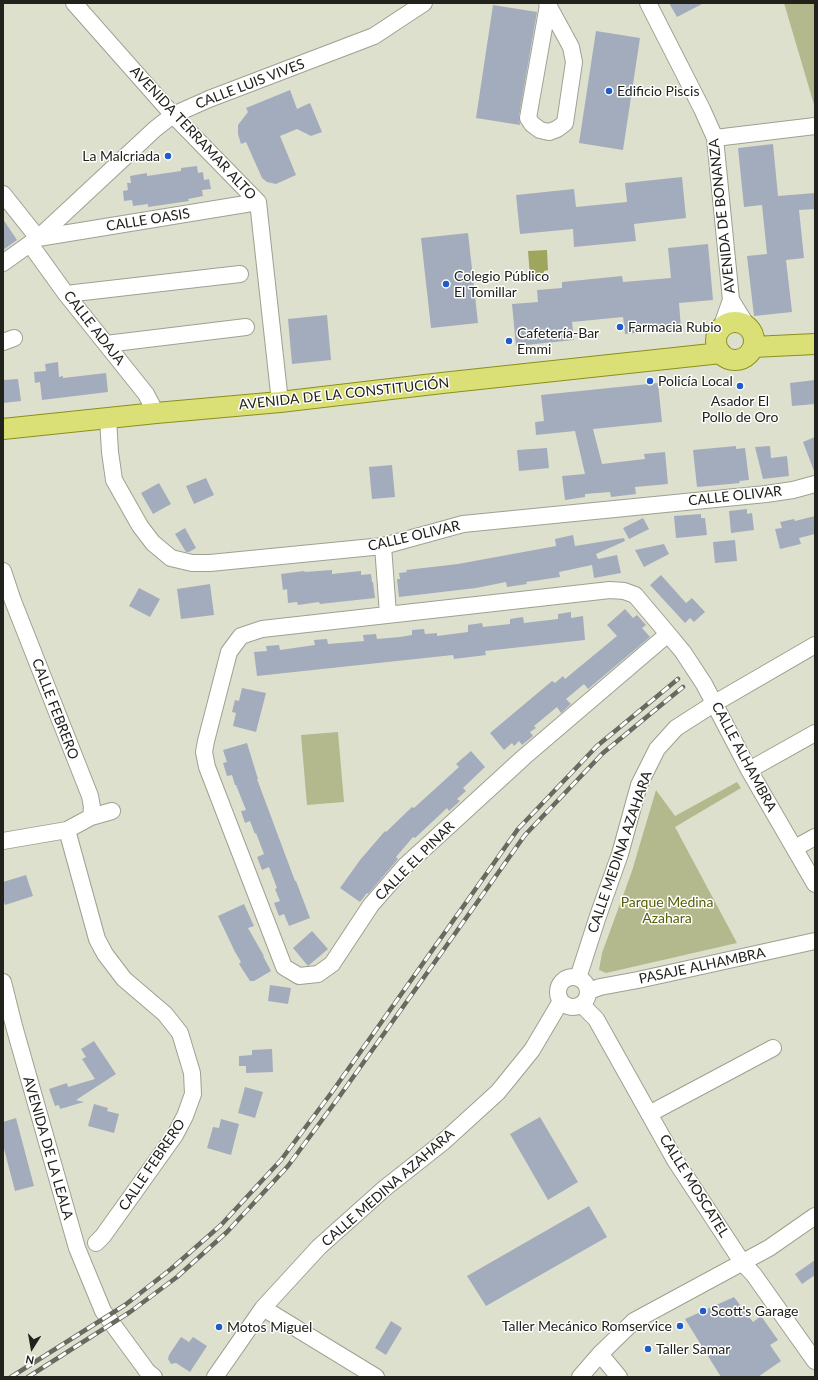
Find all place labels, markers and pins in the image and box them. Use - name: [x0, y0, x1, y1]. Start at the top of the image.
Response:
- place label: Edificio Piscis: [617, 83, 699, 99]
- marker: Edificio Piscis: [604, 86, 614, 96]
- place label: La Malcriada: [82, 148, 160, 164]
- marker: La Malcriada: [163, 151, 173, 161]
- place label: Colegio Público El Tomillar: [454, 268, 549, 300]
- marker: Colegio Público El Tomillar: [441, 279, 451, 289]
- place label: Farmacia Rubio: [628, 319, 721, 335]
- marker: Farmacia Rubio: [615, 322, 625, 332]
- place label: Cafetería-Bar Emmi: [517, 325, 599, 358]
- marker: Cafetería-Bar Emmi: [504, 336, 514, 346]
- place label: Policía Local: [658, 373, 733, 389]
- marker: Policía Local: [645, 376, 655, 386]
- marker: Asador El Pollo de Oro: [735, 381, 745, 391]
- place label: Asador El Pollo de Oro: [702, 393, 778, 426]
- place label: Scott's Garage: [711, 1303, 799, 1319]
- marker: Scott's Garage: [698, 1306, 708, 1316]
- place label: Taller Mecánico Romservice: [502, 1318, 672, 1334]
- place label: Motos Miguel: [227, 1319, 312, 1335]
- marker: Taller Mecánico Romservice: [675, 1321, 685, 1331]
- marker: Motos Miguel: [214, 1322, 224, 1332]
- place label: Taller Samar: [656, 1341, 730, 1357]
- marker: Taller Samar: [643, 1344, 653, 1354]

